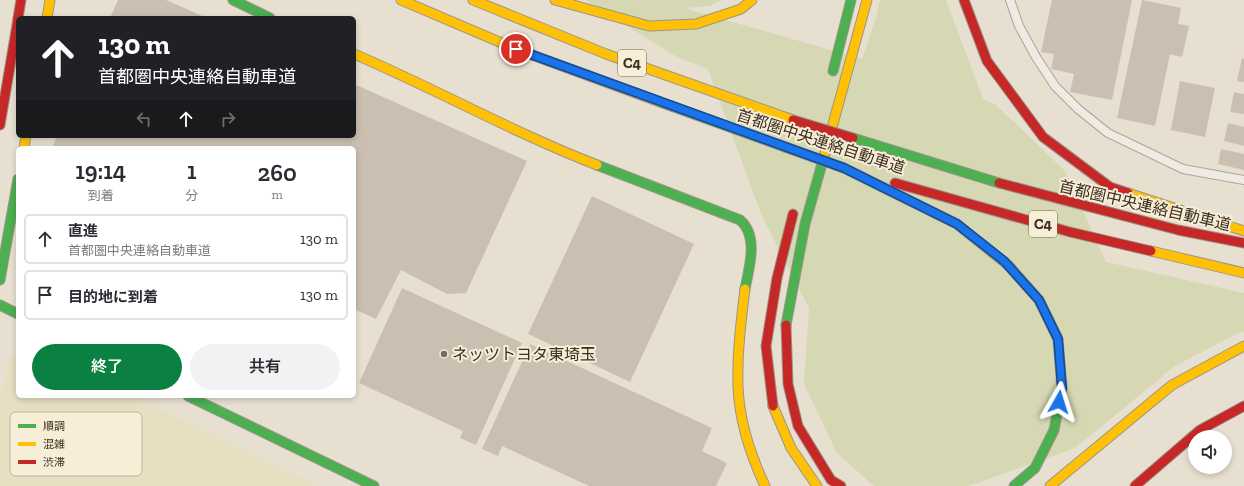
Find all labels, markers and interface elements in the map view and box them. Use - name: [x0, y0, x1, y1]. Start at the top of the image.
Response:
- text: 130 m: [98, 28, 170, 61]
- icon: ahead: [32, 32, 84, 84]
- pin: [499, 32, 533, 66]
- icon: arrive: [505, 38, 527, 60]
- road number: C4: [618, 50, 646, 76]
- text: 首都圏中央連絡自動車道: [98, 66, 296, 88]
- street label: 首都圏中央連絡自動車道: [734, 105, 907, 178]
- icon: left: [133, 108, 155, 130]
- icon: ahead: [175, 108, 197, 130]
- icon: right: [217, 108, 239, 130]
- text: 19:14: [75, 156, 126, 185]
- text: 1: [187, 156, 197, 185]
- text: 260: [257, 158, 297, 187]
- street label: 首都圏中央連絡自動車道: [1057, 176, 1233, 235]
- text: m: [272, 187, 283, 202]
- text: 到着: [88, 188, 114, 203]
- text: 分: [185, 188, 198, 203]
- road number: C4: [1029, 211, 1057, 237]
- text: 直進: [68, 222, 98, 240]
- icon: ahead: [34, 228, 56, 250]
- text: 130 m: [300, 230, 338, 248]
- text: 首都圏中央連絡自動車道: [68, 243, 211, 258]
- icon: arrive: [34, 284, 56, 306]
- text: 130 m: [300, 286, 338, 304]
- text: 目的地に到着: [68, 288, 158, 306]
- button: 終了: [32, 344, 182, 390]
- button: 共有: [190, 344, 340, 390]
- place label: ネッツトヨタ東埼玉: [452, 345, 596, 364]
- marker: ネッツトヨタ東埼玉: [439, 349, 449, 359]
- position arrow: [1038, 381, 1080, 423]
- legend: [10, 412, 142, 476]
- text: 順調: [43, 420, 65, 433]
- map controls: [1188, 430, 1232, 474]
- button: sound: [1188, 430, 1232, 474]
- text: 混雑: [43, 438, 65, 451]
- text: 渋滞: [43, 456, 65, 469]

